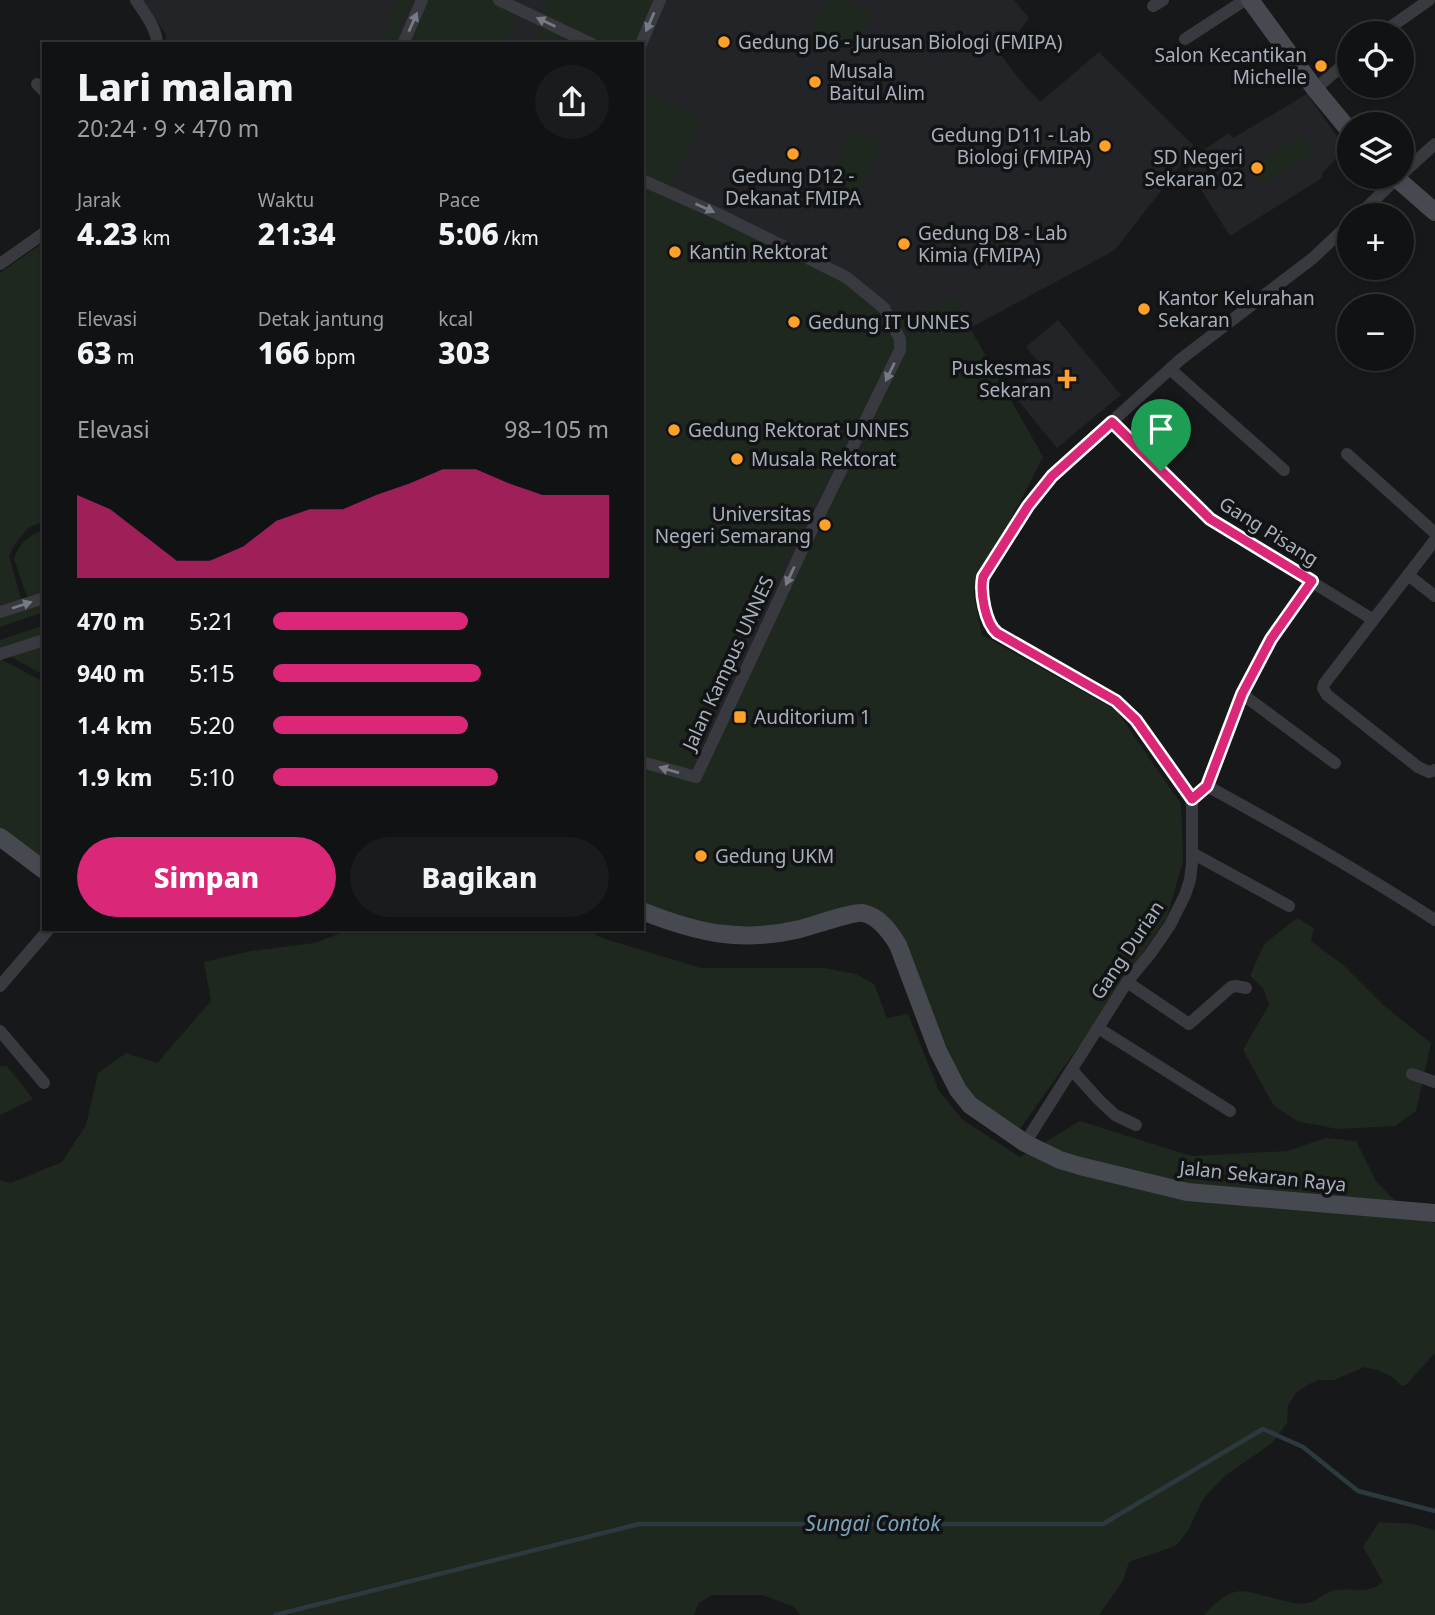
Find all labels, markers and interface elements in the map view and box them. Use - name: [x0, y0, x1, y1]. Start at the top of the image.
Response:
- one-way arrow: [407, 12, 419, 32]
- one-way arrow: [644, 12, 656, 32]
- one-way arrow: [536, 16, 556, 28]
- map controls: [1337, 21, 1414, 371]
- button: locate: [1337, 21, 1414, 98]
- place label: Gedung D6 - Jurusan Biologi (FMIPA): [738, 29, 1062, 55]
- marker: Gedung D6 - Jurusan Biologi (FMIPA): [716, 34, 732, 50]
- place label: Salon Kecantikan Michelle: [1155, 42, 1307, 90]
- place label: Musala Baitul Alim: [829, 58, 925, 106]
- marker: Salon Kecantikan Michelle: [1313, 58, 1329, 74]
- text: Lari malam: [77, 60, 294, 112]
- button: share: [535, 65, 609, 139]
- marker: Musala Baitul Alim: [807, 74, 823, 90]
- text: 20:24 · 9 × 470 m: [77, 112, 259, 144]
- button: layers: [1337, 112, 1414, 189]
- place label: Gedung D11 - Lab Biologi (FMIPA): [931, 122, 1091, 170]
- marker: Gedung D11 - Lab Biologi (FMIPA): [1097, 138, 1113, 154]
- place label: SD Negeri Sekaran 02: [1145, 144, 1243, 192]
- marker: Gedung D12 - Dekanat FMIPA: [785, 146, 801, 162]
- marker: SD Negeri Sekaran 02: [1249, 160, 1265, 176]
- place label: Gedung D12 - Dekanat FMIPA: [725, 163, 862, 211]
- text: Jarak: [77, 187, 121, 213]
- text: Waktu: [258, 187, 314, 213]
- text: Pace: [438, 187, 480, 213]
- one-way arrow: [694, 203, 715, 214]
- button: +: [1337, 203, 1414, 280]
- text: 4.23: [77, 213, 138, 254]
- text: 21:34: [258, 213, 336, 254]
- text: 5:06: [438, 213, 499, 254]
- place label: Gedung D8 - Lab Kimia (FMIPA): [918, 220, 1067, 268]
- text: km: [138, 225, 170, 251]
- text: /km: [499, 225, 539, 251]
- marker: Gedung D8 - Lab Kimia (FMIPA): [896, 236, 912, 252]
- place label: Kantin Rektorat: [689, 239, 828, 265]
- marker: Kantin Rektorat: [667, 244, 683, 260]
- place label: Kantor Kelurahan Sekaran: [1158, 285, 1315, 333]
- button: −: [1337, 294, 1414, 371]
- marker: Kantor Kelurahan Sekaran: [1136, 301, 1152, 317]
- text: Elevasi: [77, 306, 137, 332]
- text: Detak jantung: [258, 306, 384, 332]
- text: kcal: [438, 306, 473, 332]
- place label: Gedung IT UNNES: [808, 309, 970, 335]
- marker: Gedung IT UNNES: [786, 314, 802, 330]
- text: 63: [77, 332, 112, 373]
- text: 166: [258, 332, 310, 373]
- text: 303: [438, 332, 490, 373]
- text: m: [112, 344, 134, 370]
- text: bpm: [310, 344, 356, 370]
- place label: Puskesmas Sekaran: [951, 355, 1051, 403]
- one-way arrow: [884, 362, 895, 382]
- marker: Puskesmas Sekaran: [1057, 369, 1077, 389]
- pin: [1131, 399, 1191, 471]
- icon: arrive: [1142, 410, 1180, 448]
- text: Elevasi: [77, 413, 150, 445]
- text: 98–105 m: [504, 413, 609, 445]
- place label: Gedung Rektorat UNNES: [688, 417, 909, 443]
- marker: Gedung Rektorat UNNES: [666, 422, 682, 438]
- place label: Musala Rektorat: [751, 446, 896, 472]
- marker: Musala Rektorat: [729, 451, 745, 467]
- street label: Gang Pisang: [1214, 490, 1324, 572]
- place label: Universitas Negeri Semarang: [655, 501, 811, 549]
- marker: Universitas Negeri Semarang: [817, 517, 833, 533]
- one-way arrow: [784, 566, 796, 586]
- street label: Jalan Kampus UNNES: [675, 572, 780, 756]
- one-way arrow: [11, 599, 32, 610]
- text: 470 m: [77, 605, 145, 637]
- text: 5:21: [189, 605, 235, 637]
- text: 940 m: [77, 657, 145, 689]
- text: 5:15: [189, 657, 235, 689]
- place label: Auditorium 1: [754, 704, 871, 730]
- text: 1.4 km: [77, 709, 152, 741]
- text: 5:20: [189, 709, 235, 741]
- marker: Auditorium 1: [732, 709, 748, 725]
- text: 1.9 km: [77, 761, 152, 793]
- text: 5:10: [189, 761, 235, 793]
- one-way arrow: [658, 764, 680, 775]
- button: Simpan: [77, 837, 336, 917]
- button: Bagikan: [350, 837, 609, 917]
- place label: Gedung UKM: [715, 843, 834, 869]
- marker: Gedung UKM: [693, 848, 709, 864]
- street label: Gang Durian: [1084, 896, 1170, 1004]
- street label: Jalan Sekaran Raya: [1176, 1154, 1348, 1198]
- water label: Sungai Contok: [805, 1509, 942, 1537]

